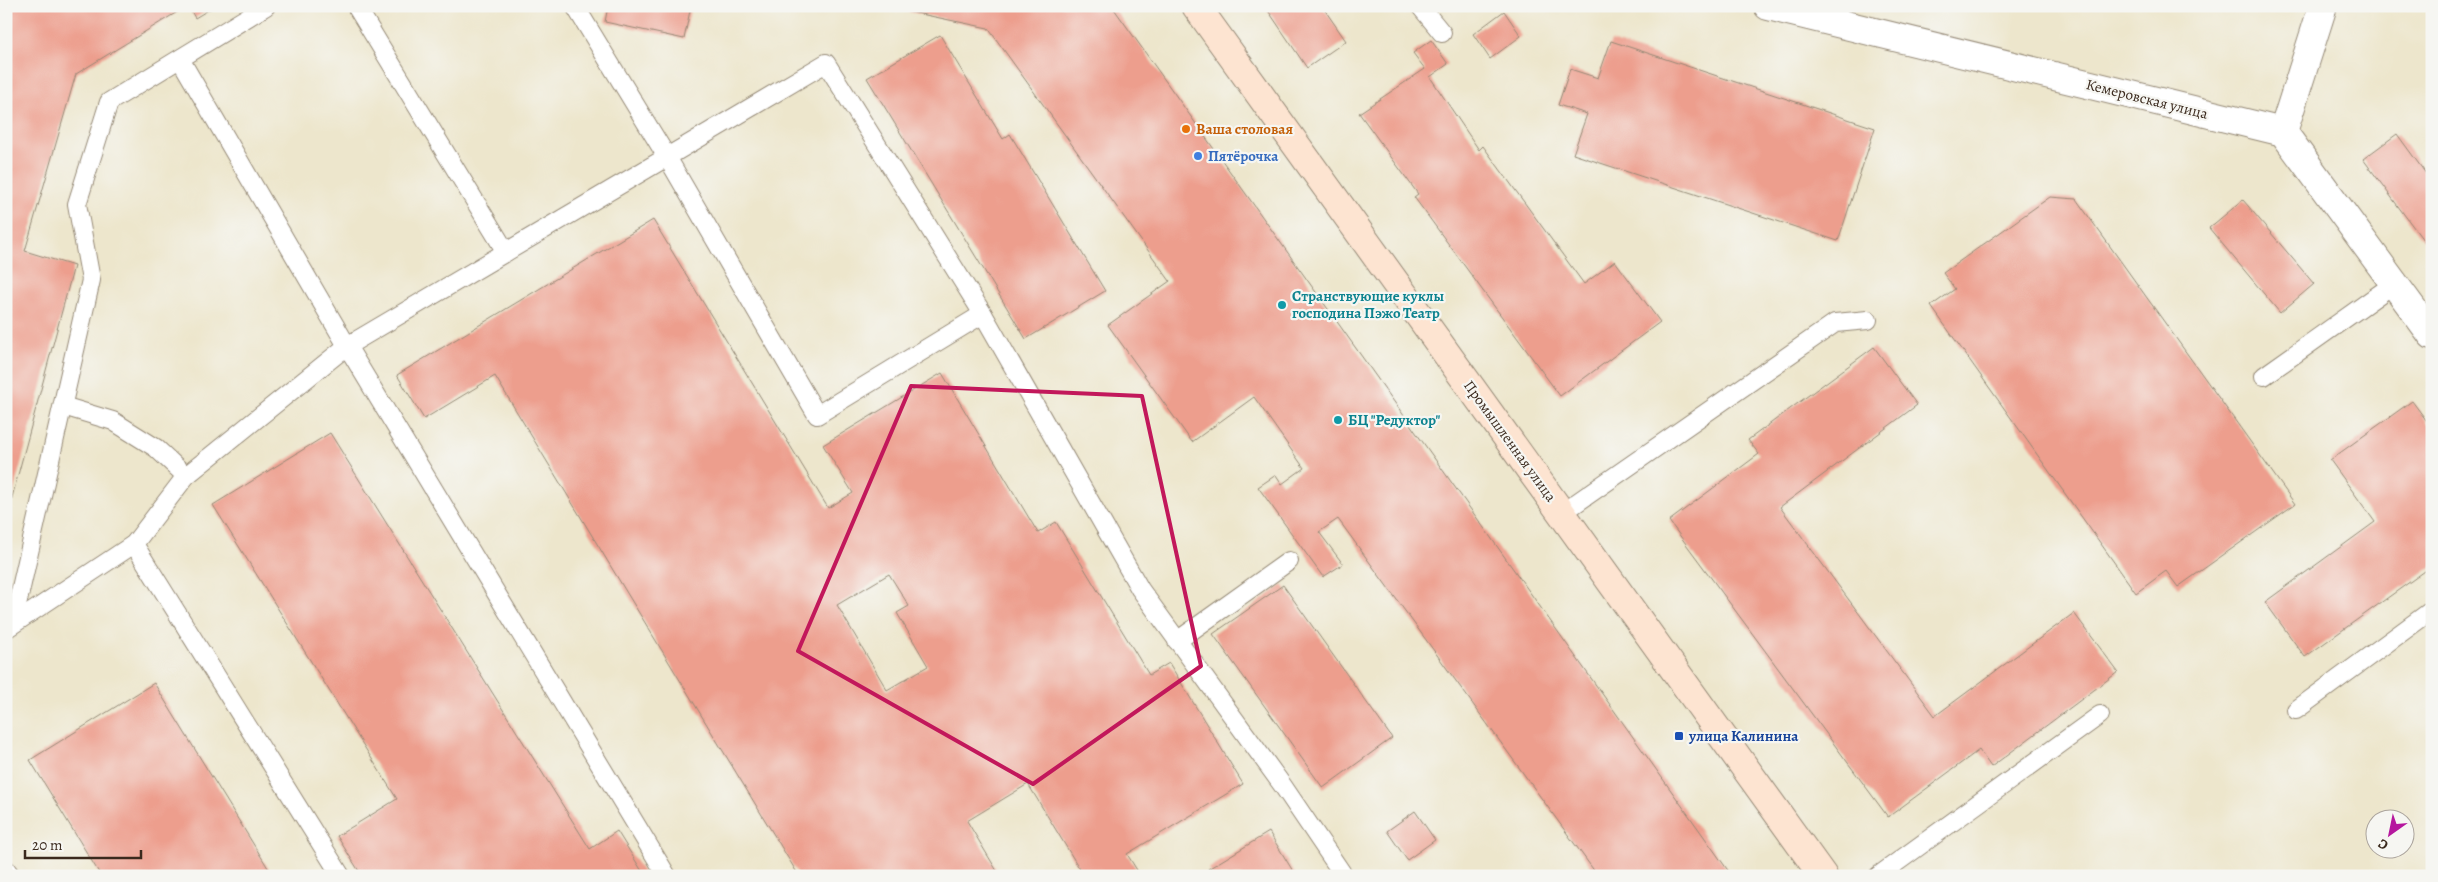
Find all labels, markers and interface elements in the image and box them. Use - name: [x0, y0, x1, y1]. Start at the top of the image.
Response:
- street label: Кемеровская улица: [2084, 74, 2210, 124]
- place label: Ваша столовая: [1196, 119, 1293, 139]
- marker: Ваша столовая: [1180, 123, 1192, 135]
- place label: Пятёрочка: [1208, 146, 1279, 166]
- marker: Пятёрочка: [1192, 150, 1204, 162]
- place label: Странствующие куклы господина Пэжо Театр: [1292, 286, 1444, 323]
- marker: Странствующие куклы господина Пэжо Театр: [1276, 299, 1288, 311]
- street label: Промышленная улица: [1459, 376, 1561, 506]
- place label: БЦ "Редуктор": [1348, 410, 1440, 430]
- marker: БЦ "Редуктор": [1332, 414, 1344, 426]
- place label: улица Калинина: [1688, 726, 1799, 746]
- marker: улица Калинина: [1673, 730, 1685, 742]
- north arrow: [2366, 810, 2416, 860]
- scale bar: [25, 827, 141, 859]
- text: С: [2374, 834, 2392, 855]
- text: 20 m: [32, 835, 63, 855]

